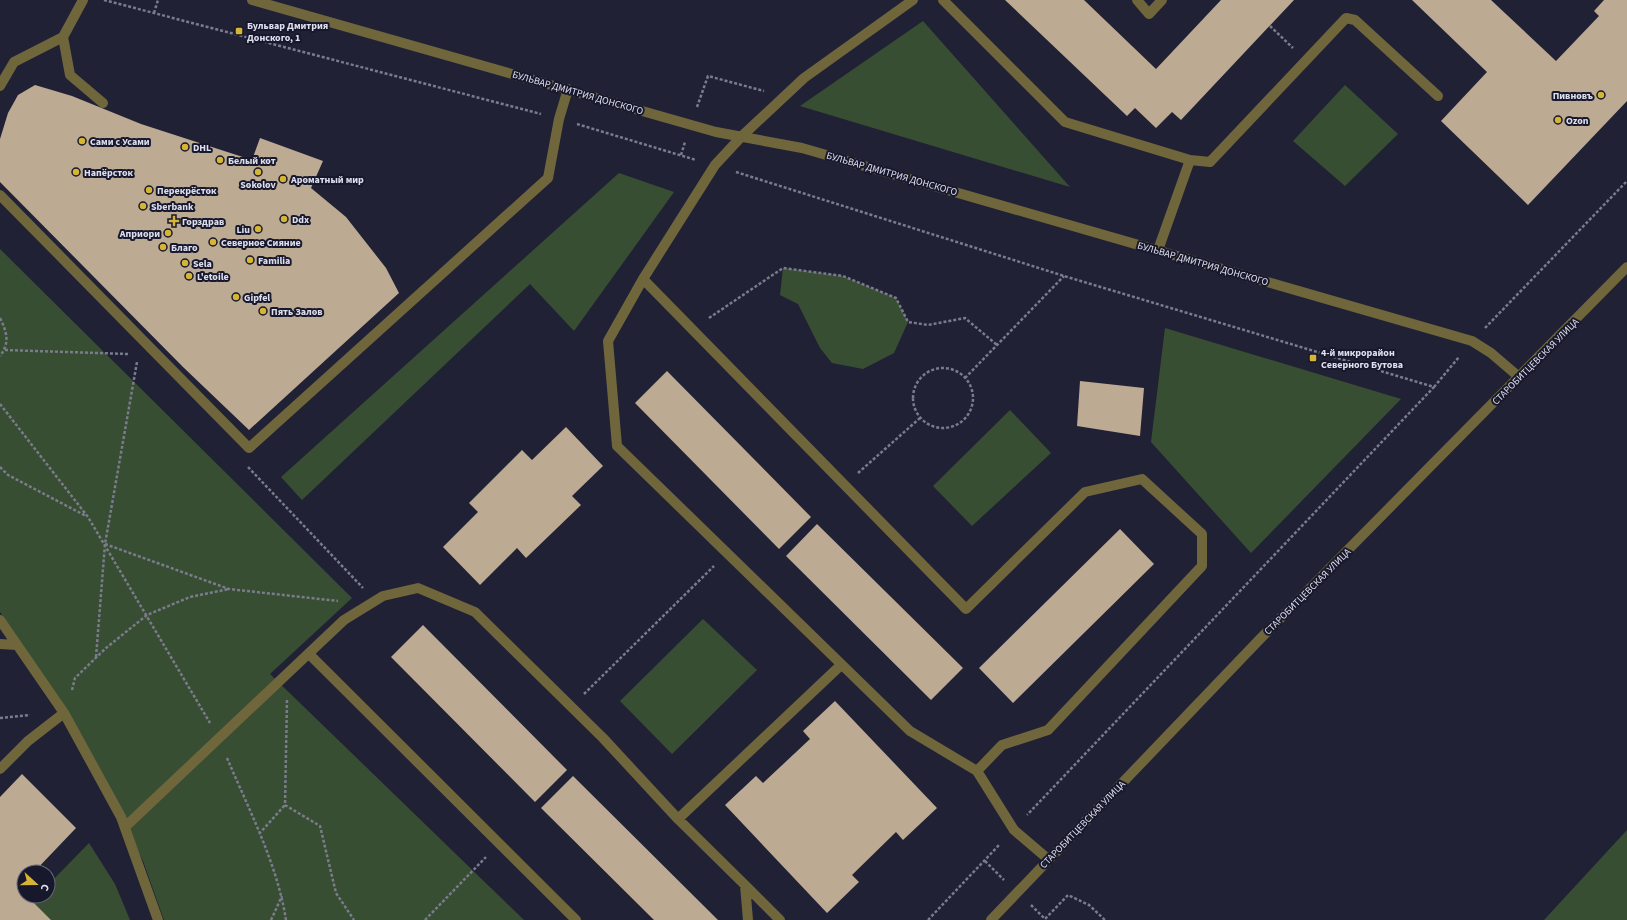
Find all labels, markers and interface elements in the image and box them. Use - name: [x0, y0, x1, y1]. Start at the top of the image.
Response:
- place label: Бульвар Дмитрия Донского, 1: [247, 19, 328, 45]
- marker: Бульвар Дмитрия Донского, 1: [234, 26, 244, 36]
- street label: БУЛЬВАР ДМИТРИЯ ДОНСКОГО: [511, 68, 645, 118]
- place label: Пивновъ: [1553, 89, 1593, 103]
- marker: Пивновъ: [1596, 90, 1606, 100]
- place label: Ozon: [1566, 114, 1589, 128]
- marker: Ozon: [1553, 115, 1563, 125]
- place label: Сами с Усами: [90, 135, 150, 149]
- marker: Сами с Усами: [77, 136, 87, 146]
- place label: DHL: [193, 141, 211, 155]
- marker: DHL: [180, 142, 190, 152]
- street label: БУЛЬВАР ДМИТРИЯ ДОНСКОГО: [825, 149, 959, 199]
- place label: Белый кот: [228, 154, 276, 168]
- marker: Белый кот: [215, 155, 225, 165]
- place label: Напёрсток: [84, 166, 134, 180]
- marker: Напёрсток: [71, 167, 81, 177]
- marker: Sokolov: [253, 167, 263, 177]
- place label: Ароматный мир: [290, 173, 364, 187]
- marker: Ароматный мир: [278, 174, 288, 184]
- place label: Sokolov: [240, 178, 276, 192]
- place label: Перекрёсток: [157, 184, 217, 198]
- marker: Перекрёсток: [144, 185, 154, 195]
- place label: Sberbank: [151, 200, 194, 214]
- marker: Sberbank: [138, 201, 148, 211]
- place label: Ddx: [292, 213, 309, 227]
- marker: Ddx: [279, 214, 289, 224]
- place label: Горздрав: [182, 215, 224, 229]
- marker: Горздрав: [169, 216, 179, 226]
- place label: Liu: [236, 223, 250, 237]
- marker: Liu: [253, 224, 263, 234]
- place label: Априори: [119, 227, 160, 241]
- marker: Априори: [163, 228, 173, 238]
- place label: Северное Сияние: [221, 236, 301, 250]
- marker: Северное Сияние: [208, 237, 218, 247]
- street label: БУЛЬВАР ДМИТРИЯ ДОНСКОГО: [1136, 239, 1270, 289]
- place label: Благо: [171, 241, 198, 255]
- marker: Благо: [158, 242, 168, 252]
- place label: Familia: [258, 254, 290, 268]
- marker: Familia: [245, 255, 255, 265]
- place label: Sela: [193, 257, 212, 271]
- marker: Sela: [180, 258, 190, 268]
- place label: L'etoile: [197, 270, 229, 284]
- marker: L'etoile: [184, 271, 194, 281]
- place label: Gipfel: [244, 291, 270, 305]
- marker: Gipfel: [231, 292, 241, 302]
- place label: Пять Залов: [271, 305, 323, 319]
- marker: Пять Залов: [258, 306, 268, 316]
- street label: СТАРОБИТЦЕВСКАЯ УЛИЦА: [1489, 315, 1583, 408]
- place label: 4-й микрорайон Северного Бутова: [1321, 346, 1403, 372]
- marker: 4-й микрорайон Северного Бутова: [1308, 353, 1318, 363]
- street label: СТАРОБИТЦЕВСКАЯ УЛИЦА: [1261, 545, 1355, 638]
- street label: СТАРОБИТЦЕВСКАЯ УЛИЦА: [1037, 777, 1129, 872]
- north arrow: [16, 864, 56, 904]
- text: С: [37, 882, 53, 894]

